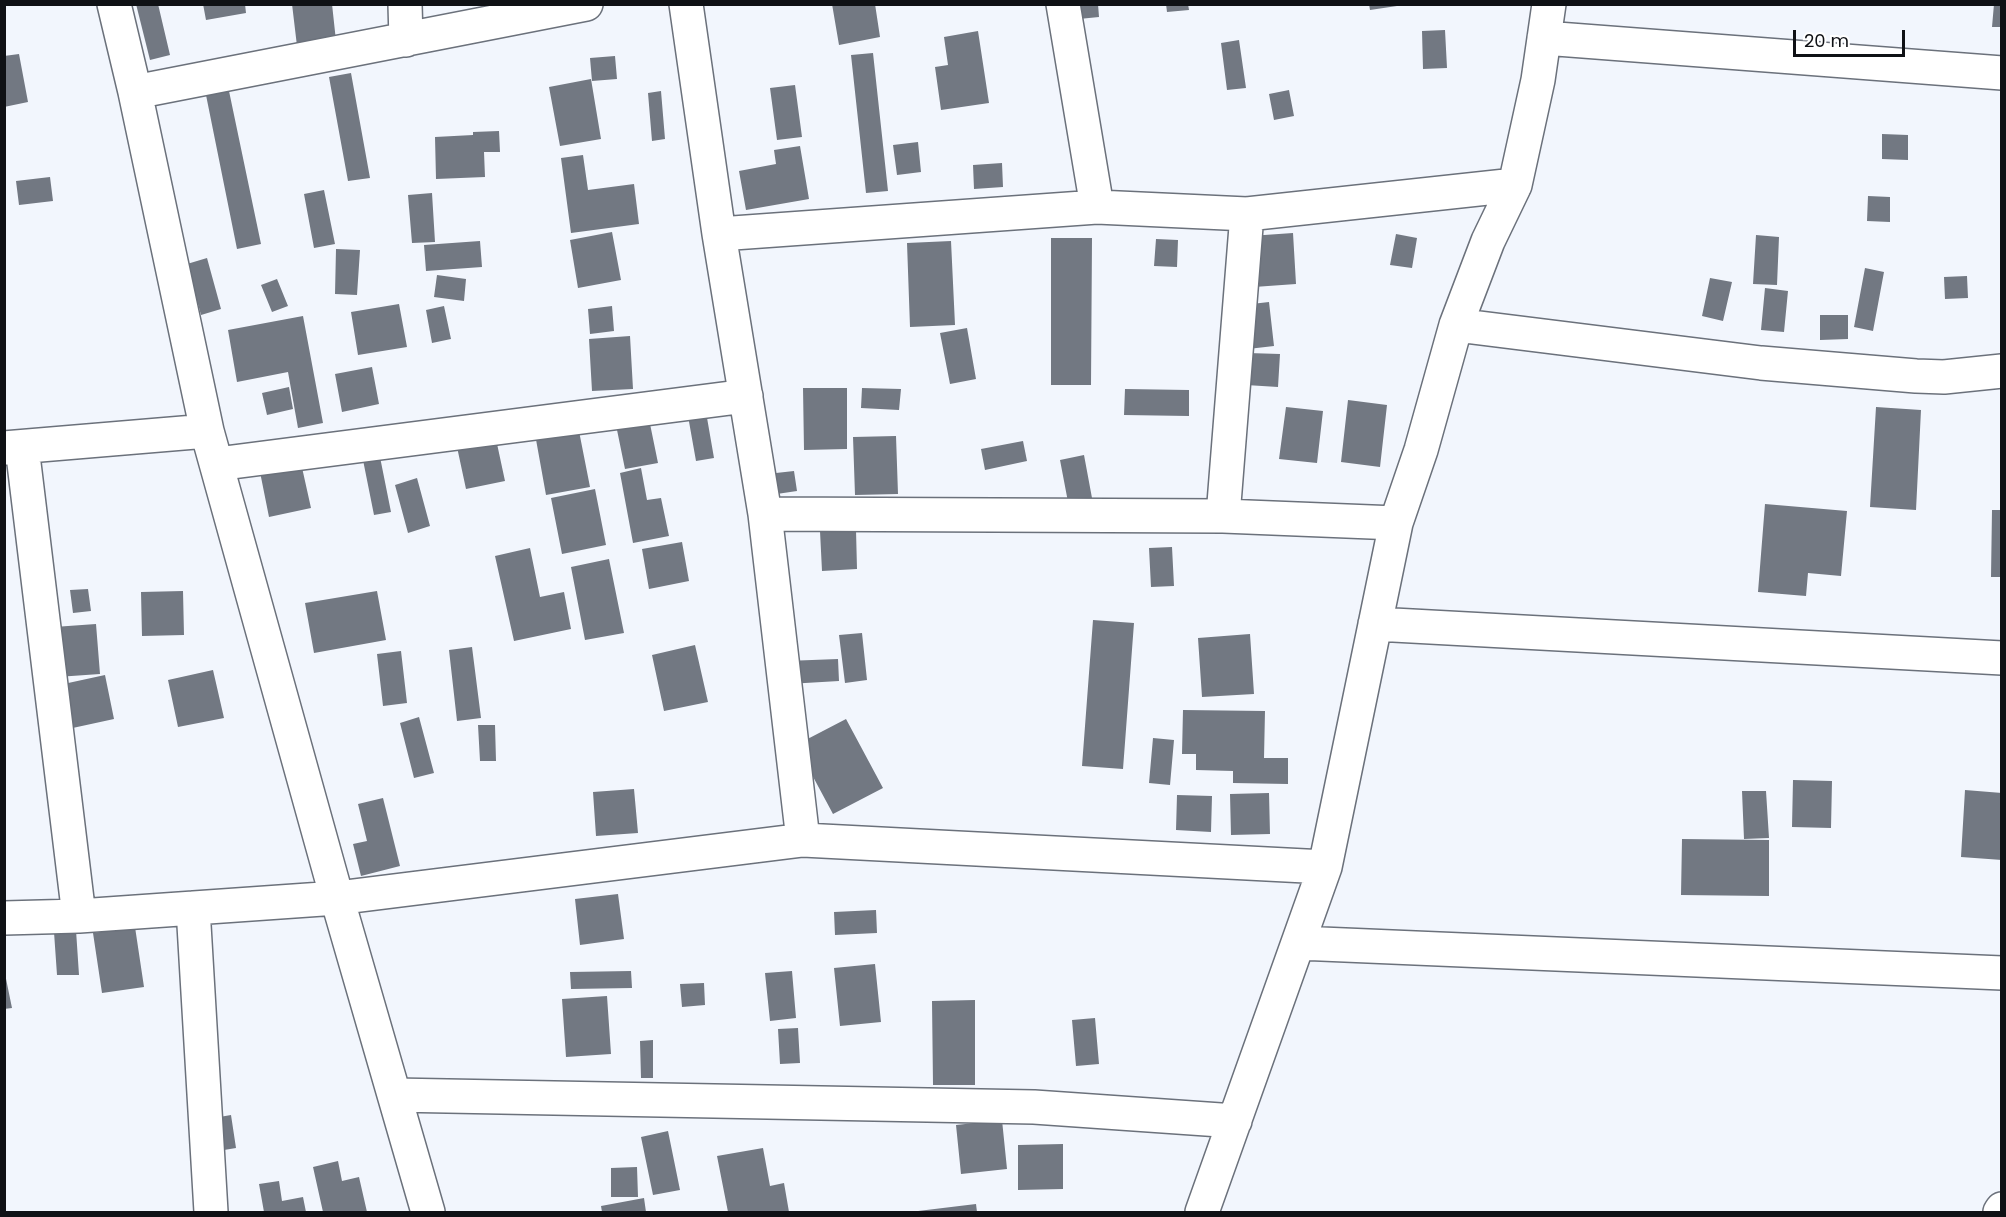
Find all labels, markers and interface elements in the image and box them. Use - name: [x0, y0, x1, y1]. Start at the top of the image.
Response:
- scale bar: [1796, 18, 1908, 56]
- text: 20 m: [1804, 28, 1849, 53]

